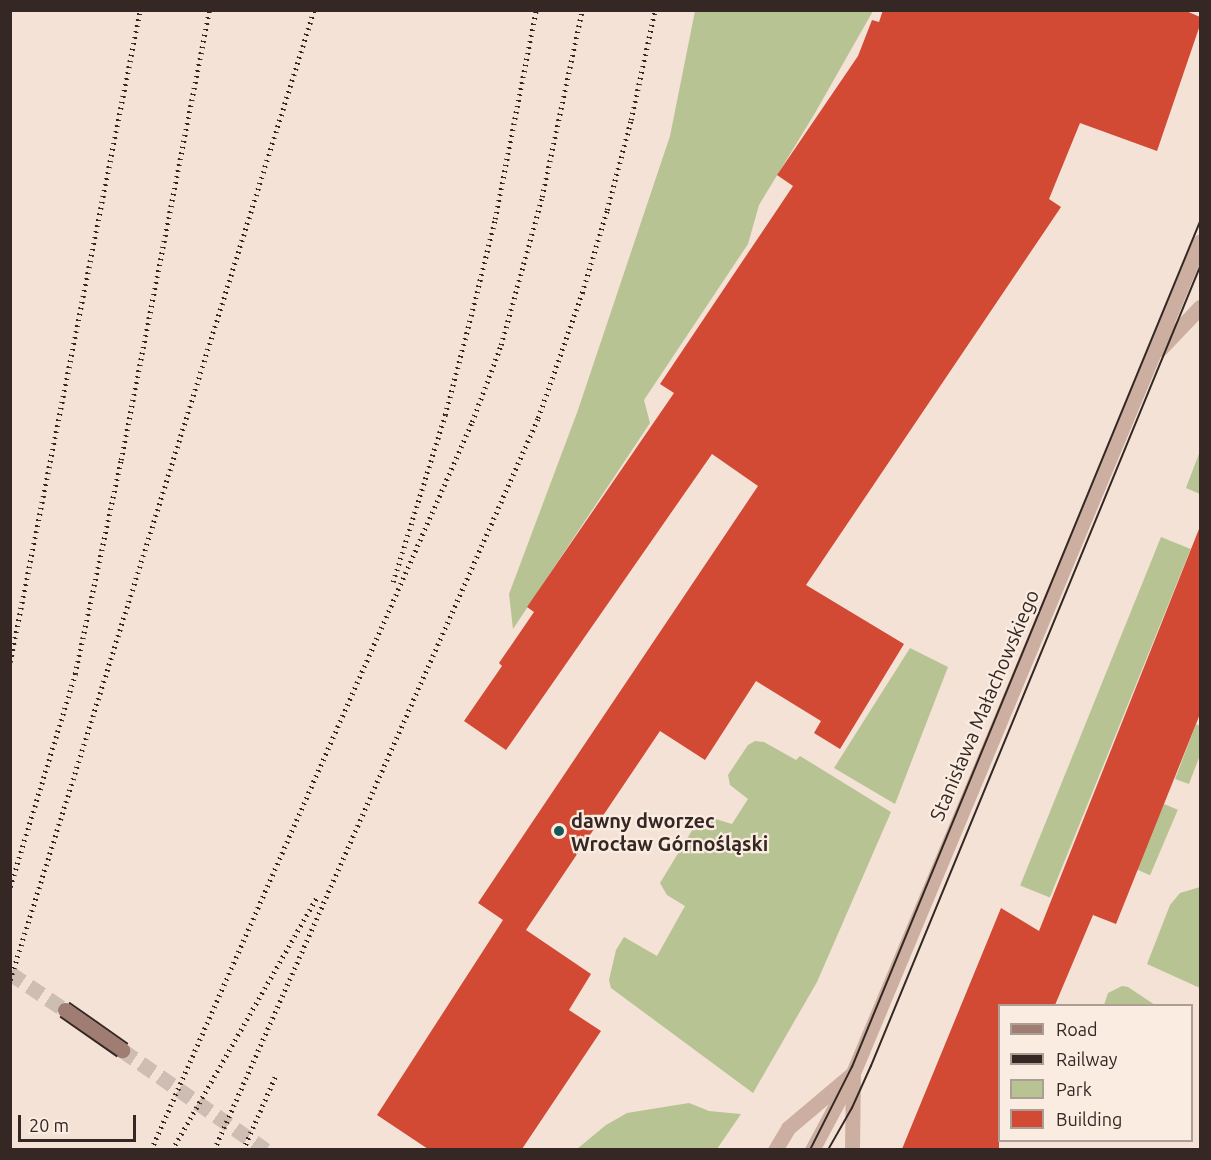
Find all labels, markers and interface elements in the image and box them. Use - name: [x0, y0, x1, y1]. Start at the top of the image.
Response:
- street label: Stanisława Małachowskiego: [924, 586, 1044, 824]
- place label: dawny dworzec Wrocław Górnośląski: [571, 808, 768, 855]
- marker: dawny dworzec Wrocław Górnośląski: [552, 824, 566, 838]
- legend: [998, 1004, 1193, 1142]
- text: Road: [1056, 1019, 1098, 1039]
- text: Railway: [1056, 1049, 1117, 1069]
- text: Park: [1056, 1079, 1092, 1099]
- scale bar: [21, 1103, 140, 1141]
- text: Building: [1056, 1109, 1122, 1129]
- text: 20 m: [29, 1115, 69, 1135]

